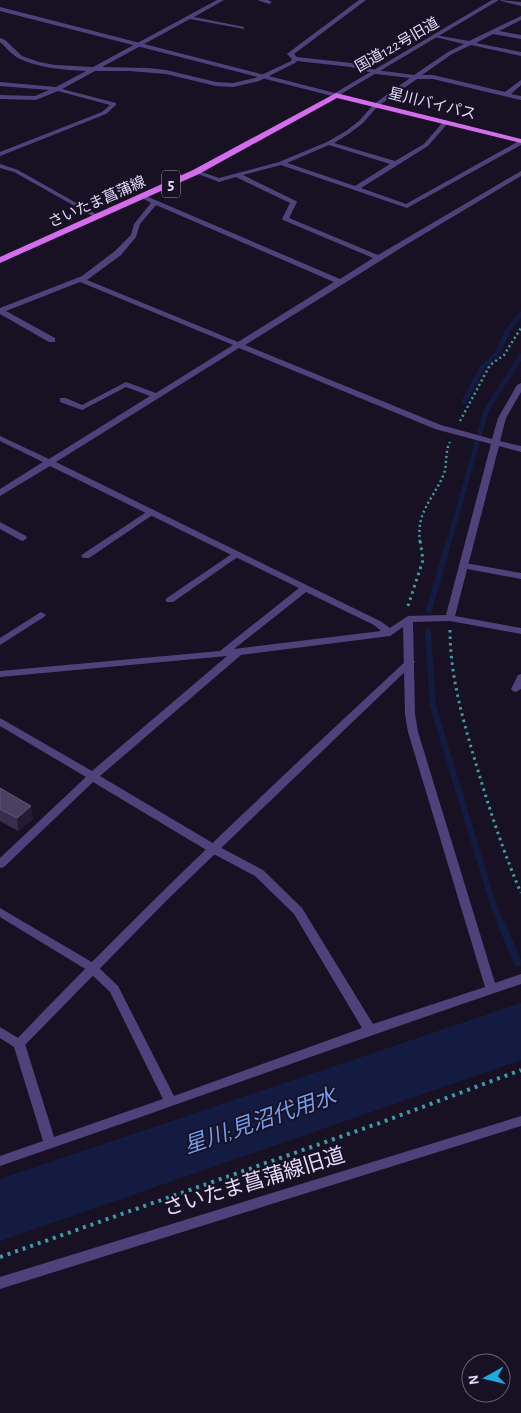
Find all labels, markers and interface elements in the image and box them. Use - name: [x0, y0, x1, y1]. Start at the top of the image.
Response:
- street label: 国道122号旧道: [352, 14, 441, 75]
- street label: 星川バイパス: [387, 85, 478, 122]
- road number: 5: [162, 170, 180, 198]
- street label: さいたま菖蒲線: [46, 173, 148, 230]
- water label: 星川;見沼代用水: [181, 1083, 341, 1157]
- street label: さいたま菖蒲線旧道: [161, 1143, 347, 1220]
- north arrow: [461, 1353, 511, 1403]
- text: N: [467, 1374, 482, 1385]

